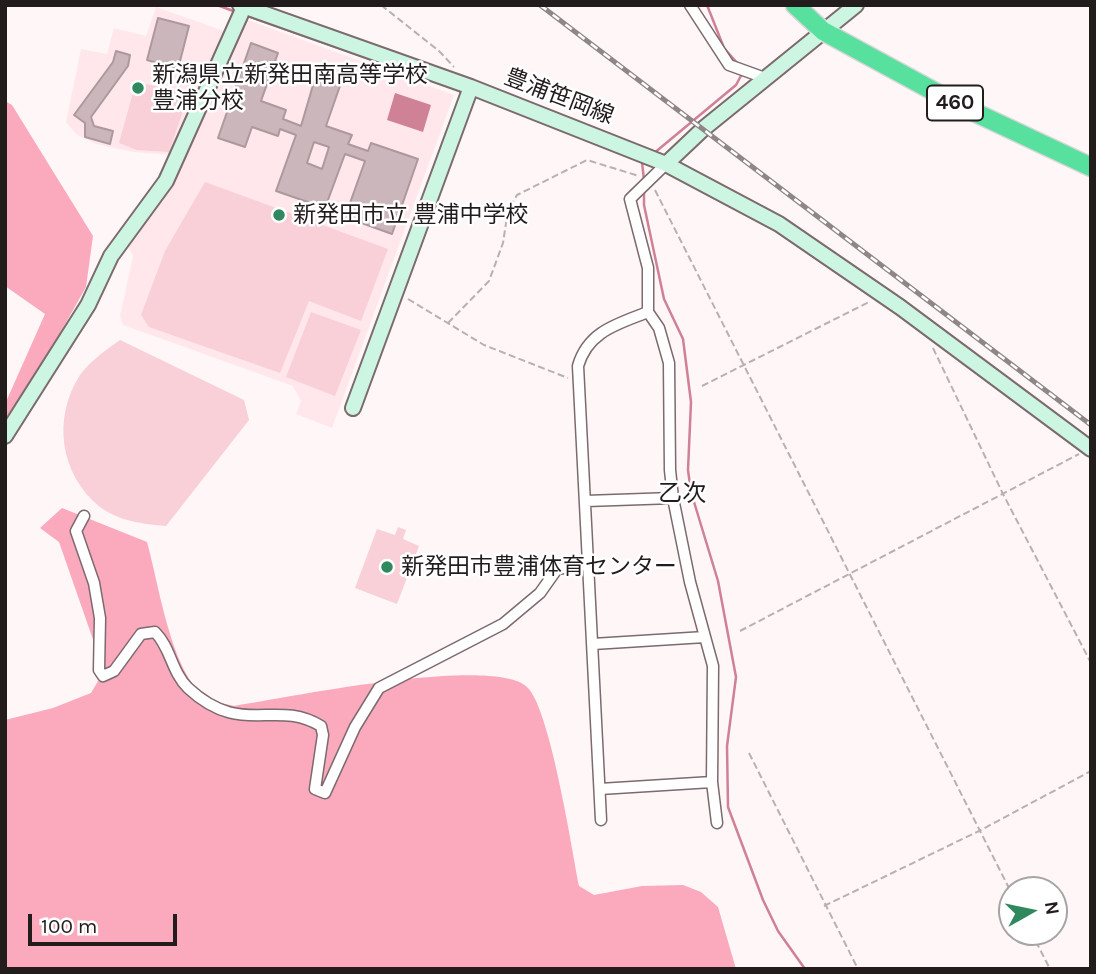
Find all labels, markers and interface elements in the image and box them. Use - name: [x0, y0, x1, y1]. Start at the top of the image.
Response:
- place label: 新潟県立新発田南高等学校 豊浦分校: [152, 61, 428, 115]
- street label: 豊浦笹岡線: [500, 64, 618, 130]
- marker: 新潟県立新発田南高等学校 豊浦分校: [130, 80, 146, 96]
- road number: 460: [927, 86, 983, 120]
- place label: 新発田市立 豊浦中学校: [293, 201, 528, 229]
- marker: 新発田市立 豊浦中学校: [271, 207, 287, 223]
- district label: 乙次: [658, 480, 706, 508]
- place label: 新発田市豊浦体育センター: [401, 553, 677, 581]
- marker: 新発田市豊浦体育センター: [379, 559, 395, 575]
- north arrow: [998, 876, 1068, 946]
- scale bar: [32, 900, 180, 944]
- text: N: [1040, 900, 1064, 916]
- text: 100 m: [41, 914, 98, 938]

